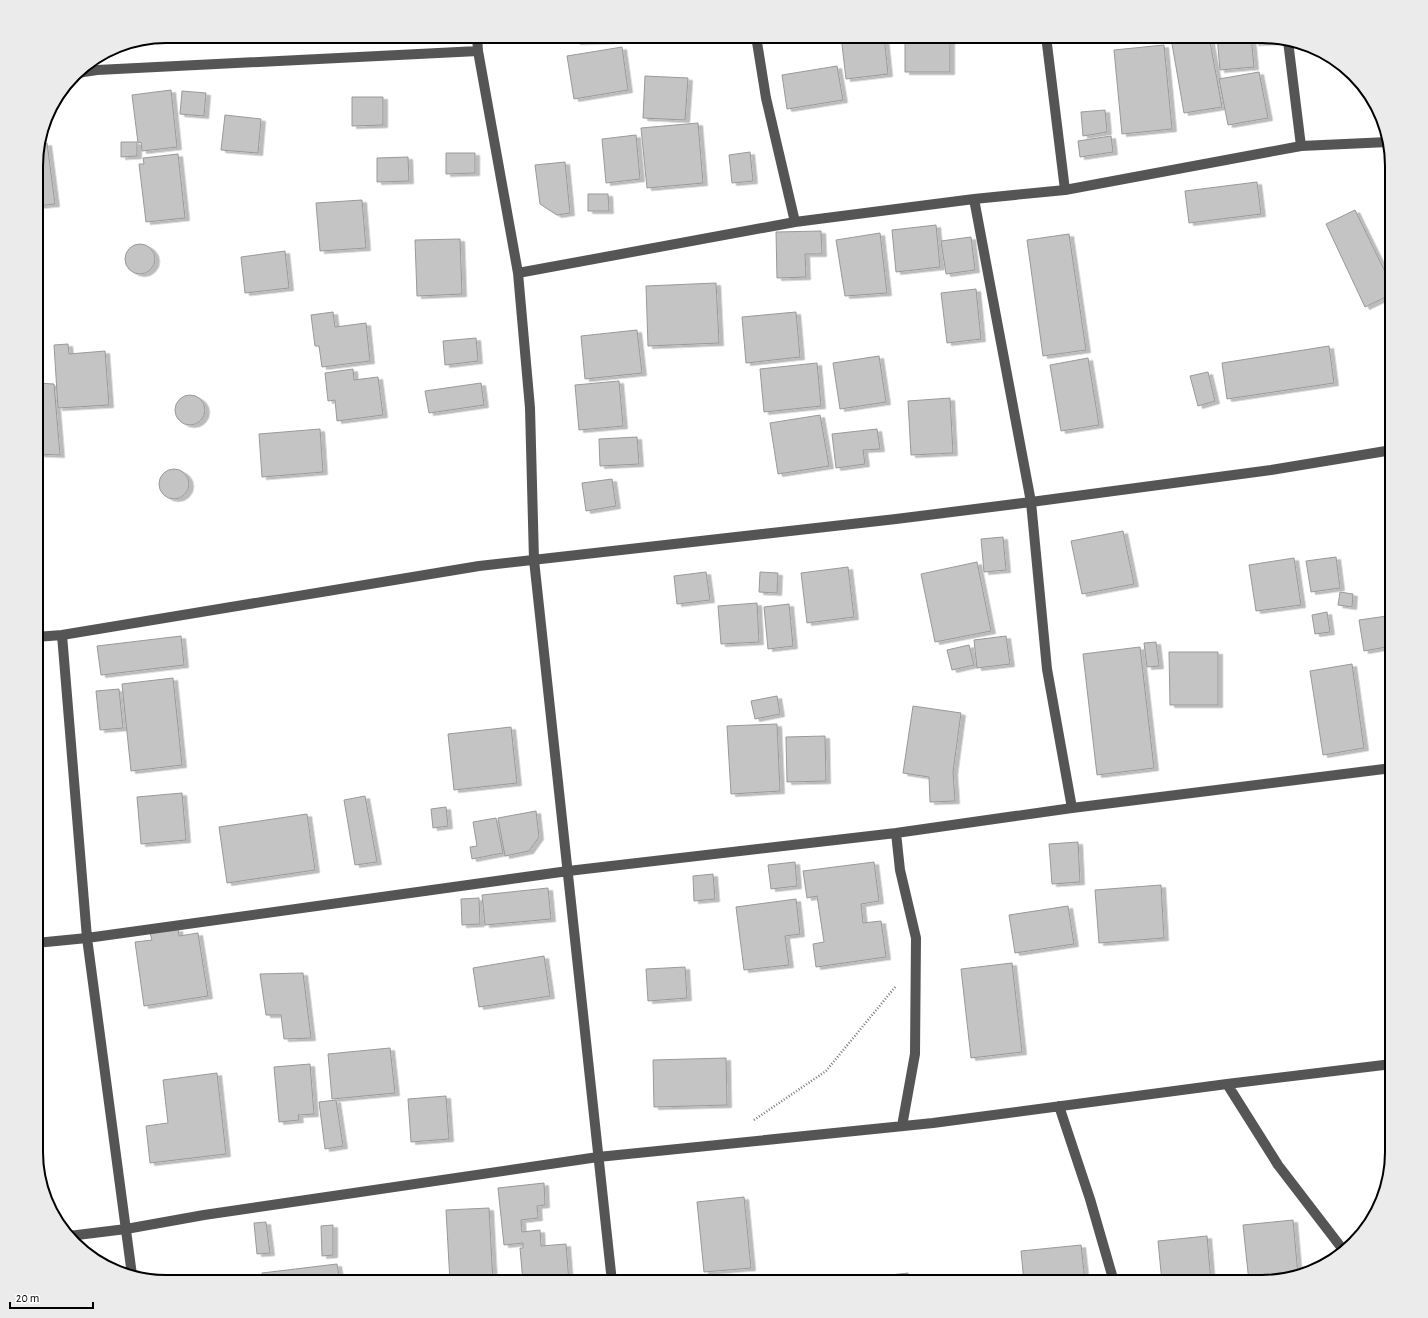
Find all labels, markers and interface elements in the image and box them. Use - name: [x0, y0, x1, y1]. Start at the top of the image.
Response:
- scale bar: [10, 1284, 93, 1310]
- text: 20 m: [16, 1292, 39, 1304]

